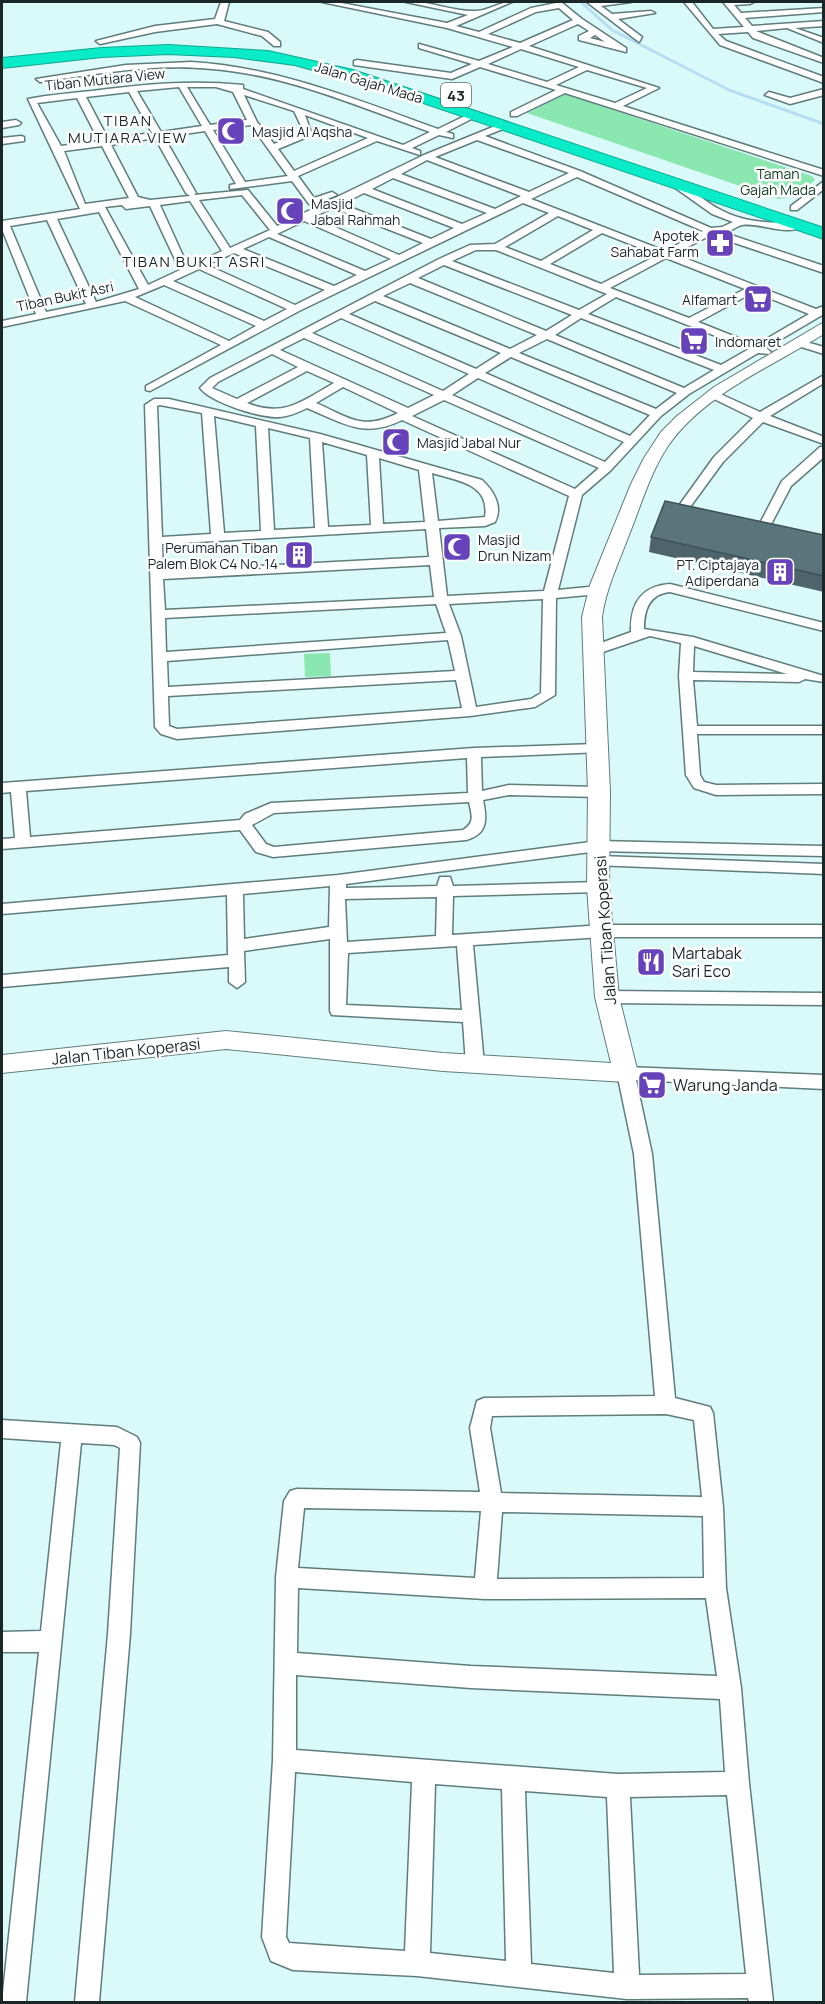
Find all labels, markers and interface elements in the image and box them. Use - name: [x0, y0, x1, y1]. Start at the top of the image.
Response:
- street label: Jalan Gajah Mada: [313, 57, 425, 107]
- street label: Tiban Mutiara View: [44, 63, 166, 95]
- road number: 43: [441, 83, 471, 107]
- district label: TIBAN MUTIARA VIEW: [68, 110, 188, 148]
- mosque icon: Masjid Al Aqsha: [215, 115, 247, 147]
- place label: Masjid Al Aqsha: [252, 122, 352, 141]
- park label: Taman Gajah Mada: [740, 164, 816, 199]
- place label: Masjid Jabal Rahmah: [311, 194, 400, 229]
- mosque icon: Masjid Jabal Rahmah: [274, 195, 306, 227]
- place label: Apotek Sahabat Farm: [611, 226, 700, 261]
- pharmacy icon: Apotek Sahabat Farm: [704, 227, 736, 259]
- district label: TIBAN BUKIT ASRI: [122, 251, 266, 272]
- street label: Tiban Bukit Asri: [15, 276, 115, 316]
- supermarket icon: Alfamart: [742, 283, 774, 315]
- place label: Alfamart: [682, 290, 737, 309]
- supermarket icon: Indomaret: [678, 325, 710, 357]
- place label: Indomaret: [715, 332, 782, 351]
- mosque icon: Masjid Jabal Nur: [380, 426, 412, 458]
- place label: Masjid Jabal Nur: [417, 433, 521, 452]
- place label: Masjid Drun Nizam: [478, 530, 552, 565]
- mosque icon: Masjid Drun Nizam: [441, 531, 473, 563]
- place label: Perumahan Tiban Palem Blok C4 No. 14: [148, 538, 278, 573]
- building icon: Perumahan Tiban Palem Blok C4 No. 14: [283, 539, 315, 571]
- place label: PT. Ciptajaya Adiperdana: [677, 555, 759, 590]
- building icon: PT. Ciptajaya Adiperdana: [764, 556, 796, 588]
- street label: Jalan Tiban Koperasi: [589, 855, 621, 1005]
- place label: Martabak Sari Eco: [672, 942, 743, 982]
- restaurant icon: Martabak Sari Eco: [635, 946, 667, 978]
- street label: Jalan Tiban Koperasi: [50, 1032, 202, 1070]
- supermarket icon: Warung Janda: [636, 1069, 668, 1101]
- place label: Warung Janda: [673, 1074, 778, 1096]

